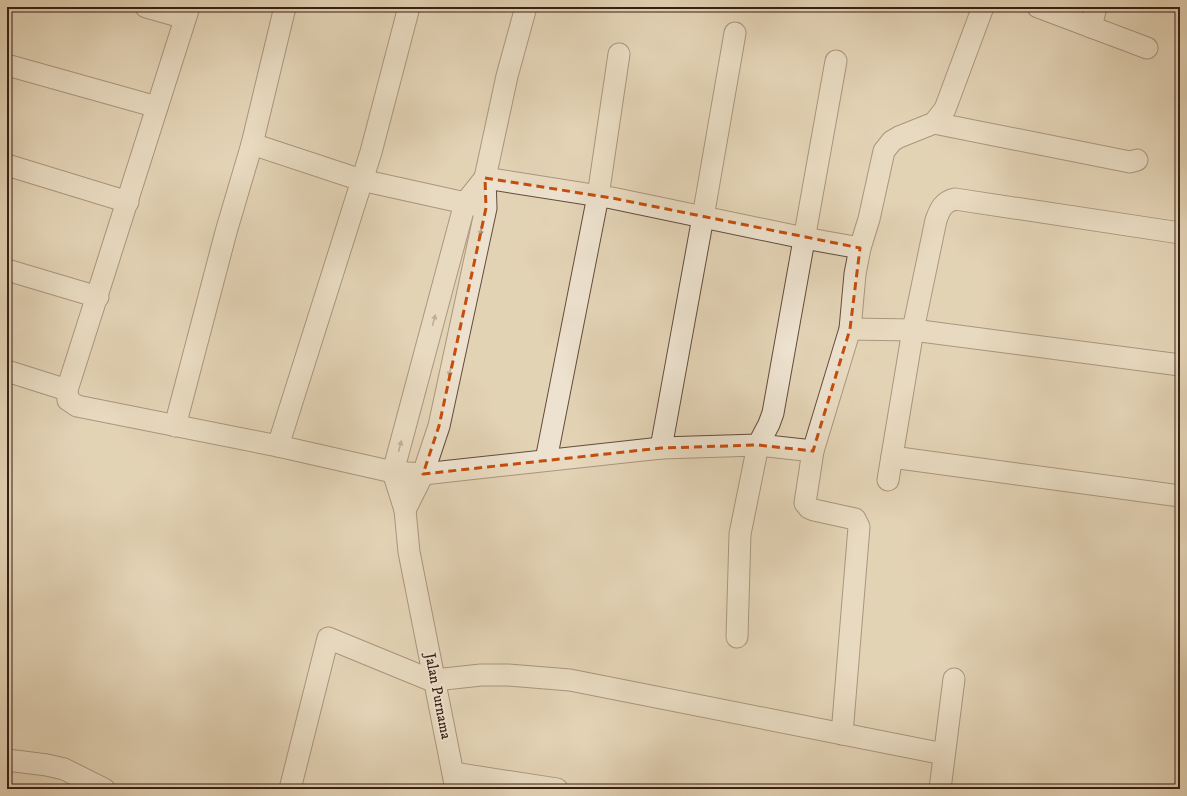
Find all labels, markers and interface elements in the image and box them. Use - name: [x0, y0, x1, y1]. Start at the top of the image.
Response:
- one-way arrow: [478, 224, 484, 236]
- one-way arrow: [431, 314, 437, 326]
- one-way arrow: [447, 364, 453, 377]
- one-way arrow: [397, 439, 403, 451]
- street label: Jalan Purnama: [420, 649, 456, 741]

